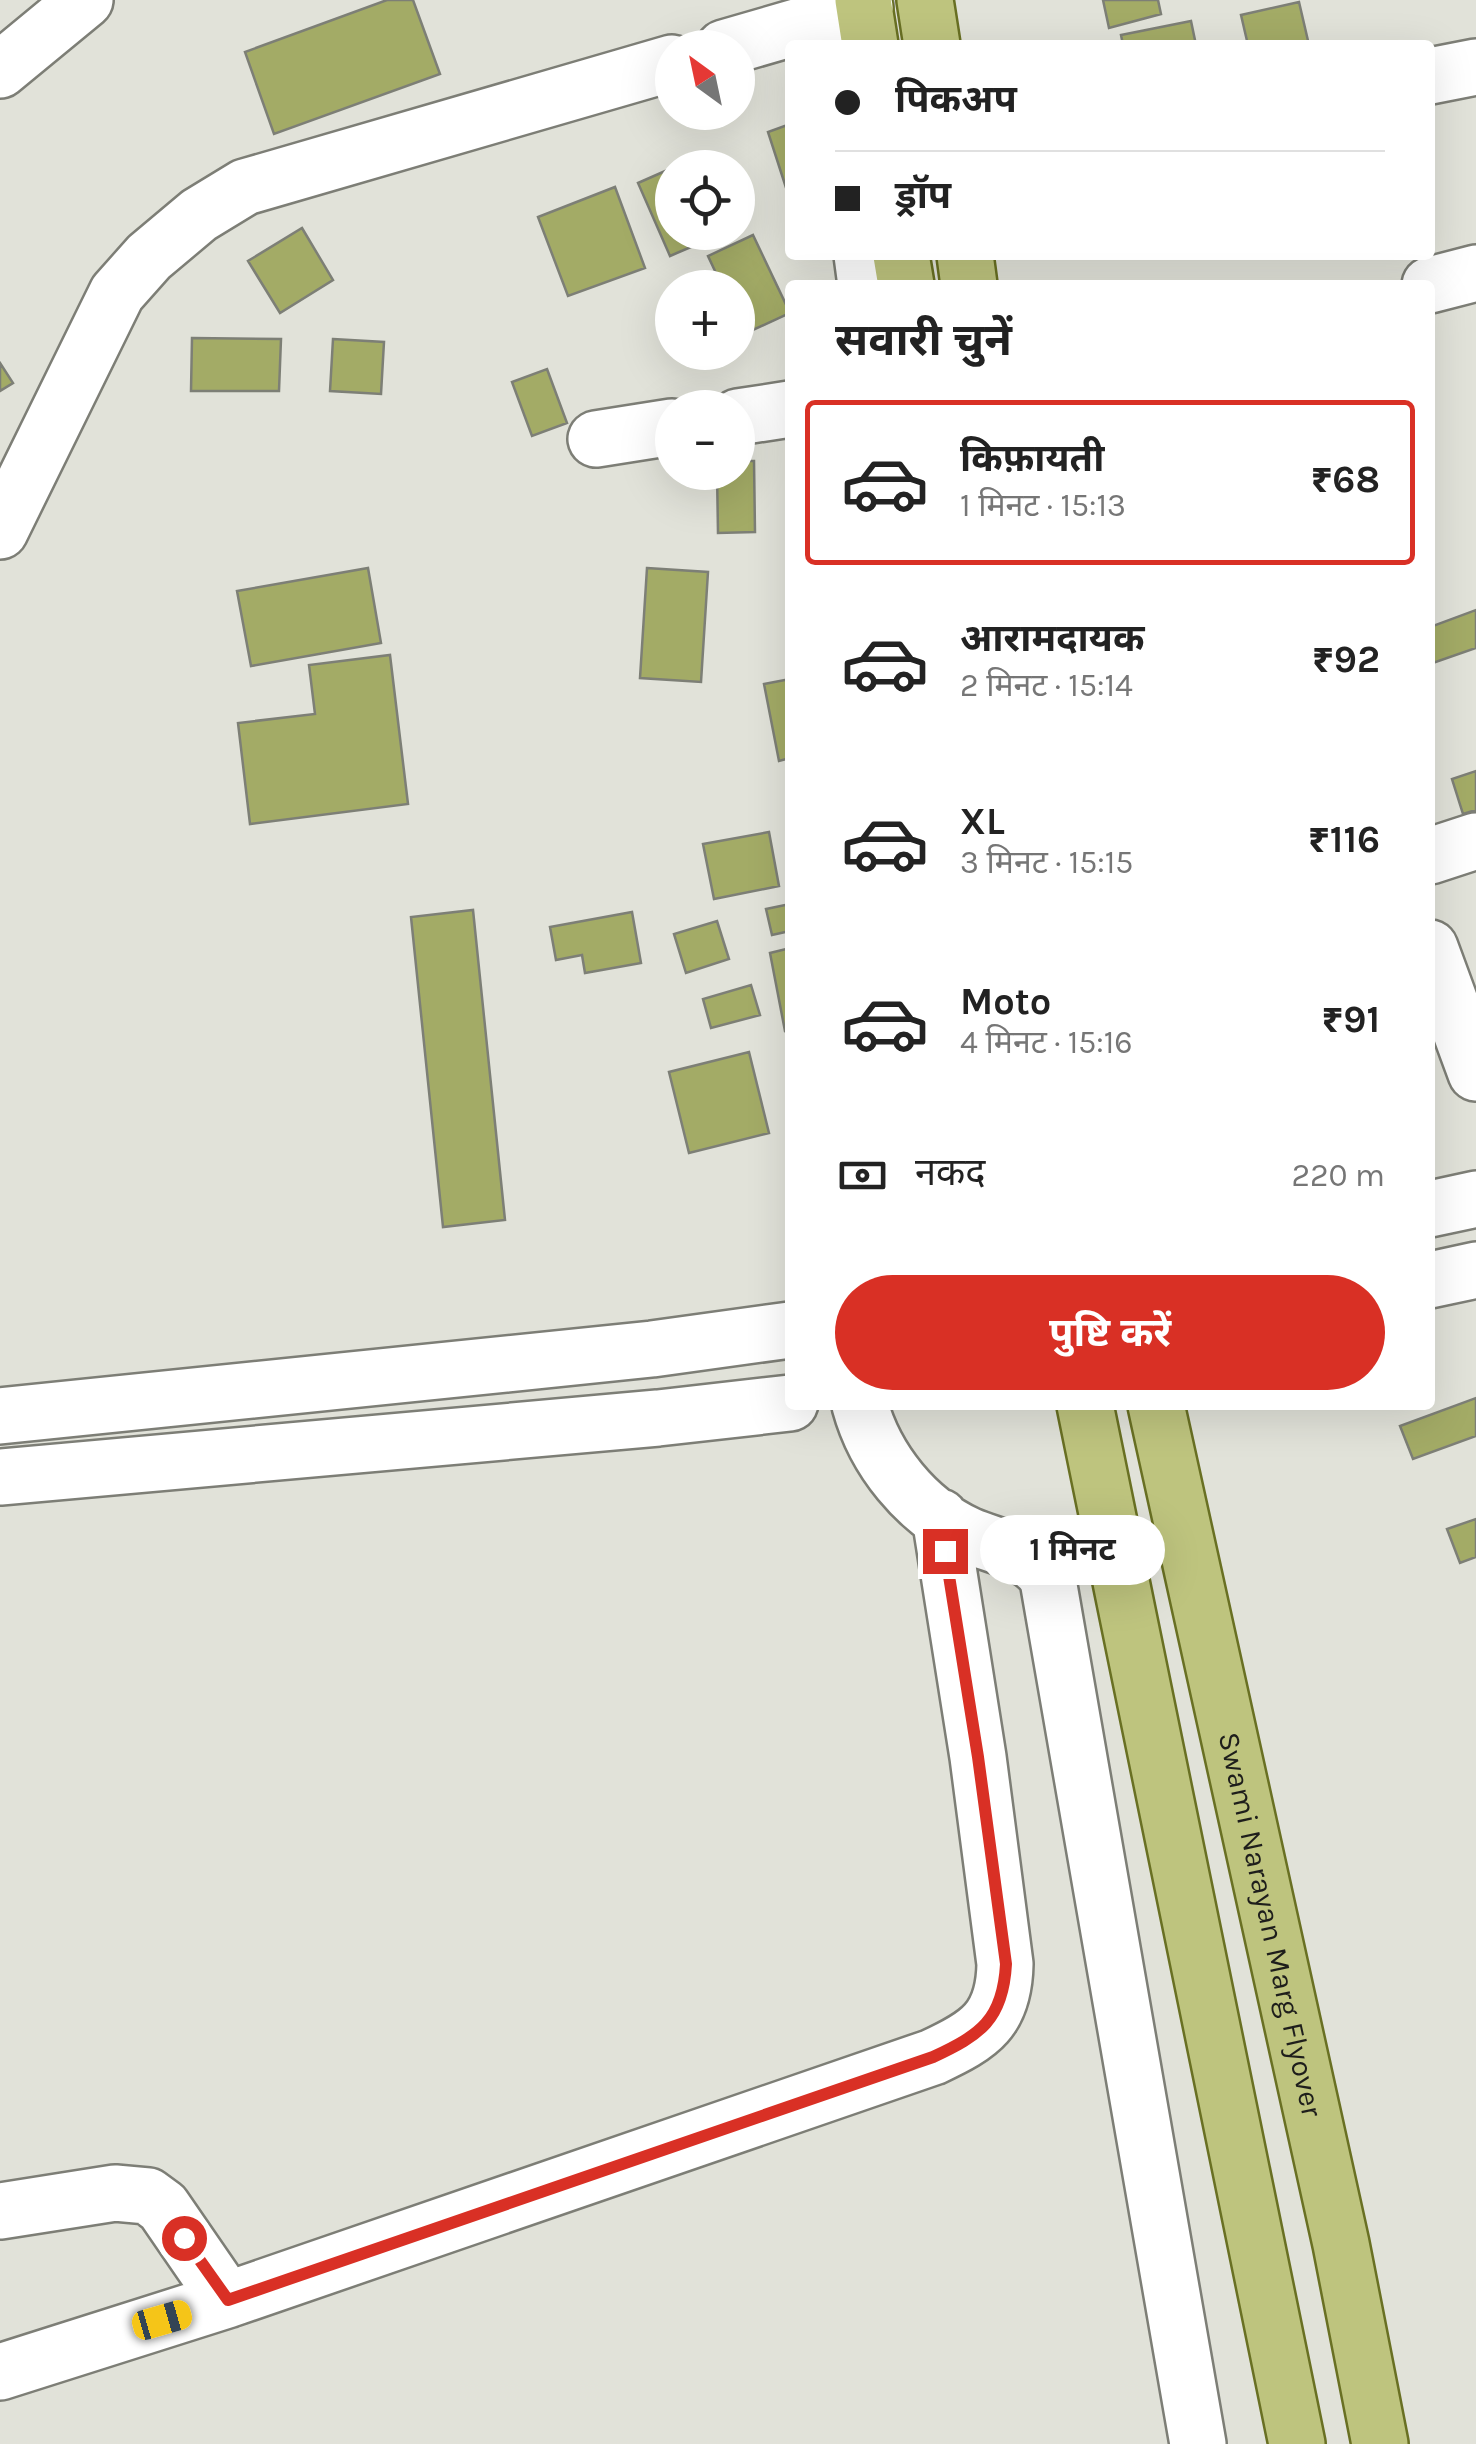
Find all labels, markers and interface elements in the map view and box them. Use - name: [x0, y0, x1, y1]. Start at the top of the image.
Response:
- north arrow: [655, 30, 755, 130]
- map controls: [655, 30, 755, 490]
- text: पिकअप: [895, 77, 1017, 122]
- button: locate: [655, 150, 755, 250]
- text: ड्रॉप: [895, 173, 951, 218]
- button: +: [655, 270, 755, 370]
- text: सवारी चुनें: [835, 314, 1012, 366]
- button: −: [655, 390, 755, 490]
- text: किफ़ायती: [960, 436, 1104, 481]
- icon: car: [840, 438, 930, 528]
- text: ₹68: [1311, 457, 1380, 502]
- text: 1 मिनट · 15:13: [960, 487, 1126, 524]
- text: आरामदायक: [960, 616, 1144, 661]
- icon: car: [840, 618, 930, 708]
- text: ₹92: [1312, 637, 1380, 682]
- text: 2 मिनट · 15:14: [960, 667, 1133, 704]
- icon: car: [840, 798, 930, 888]
- text: XL: [960, 799, 1005, 844]
- text: ₹116: [1308, 817, 1380, 862]
- text: 3 मिनट · 15:15: [960, 844, 1133, 881]
- icon: car: [840, 978, 930, 1068]
- text: Moto: [960, 979, 1051, 1024]
- text: ₹91: [1322, 997, 1380, 1042]
- text: 4 मिनट · 15:16: [960, 1024, 1133, 1061]
- icon: cash: [835, 1148, 890, 1203]
- text: नकद: [915, 1150, 985, 1195]
- text: 220 m: [1291, 1157, 1385, 1194]
- button: पुष्टि करें: [835, 1275, 1385, 1390]
- callout: 1 मिनट: [980, 1516, 1165, 1586]
- route end: [923, 1529, 968, 1574]
- text: 1 मिनट: [1029, 1531, 1116, 1568]
- street label: Swami Narayan Marg Flyover: [1211, 1729, 1330, 2120]
- route start: [162, 2216, 207, 2261]
- car: [129, 2297, 195, 2343]

